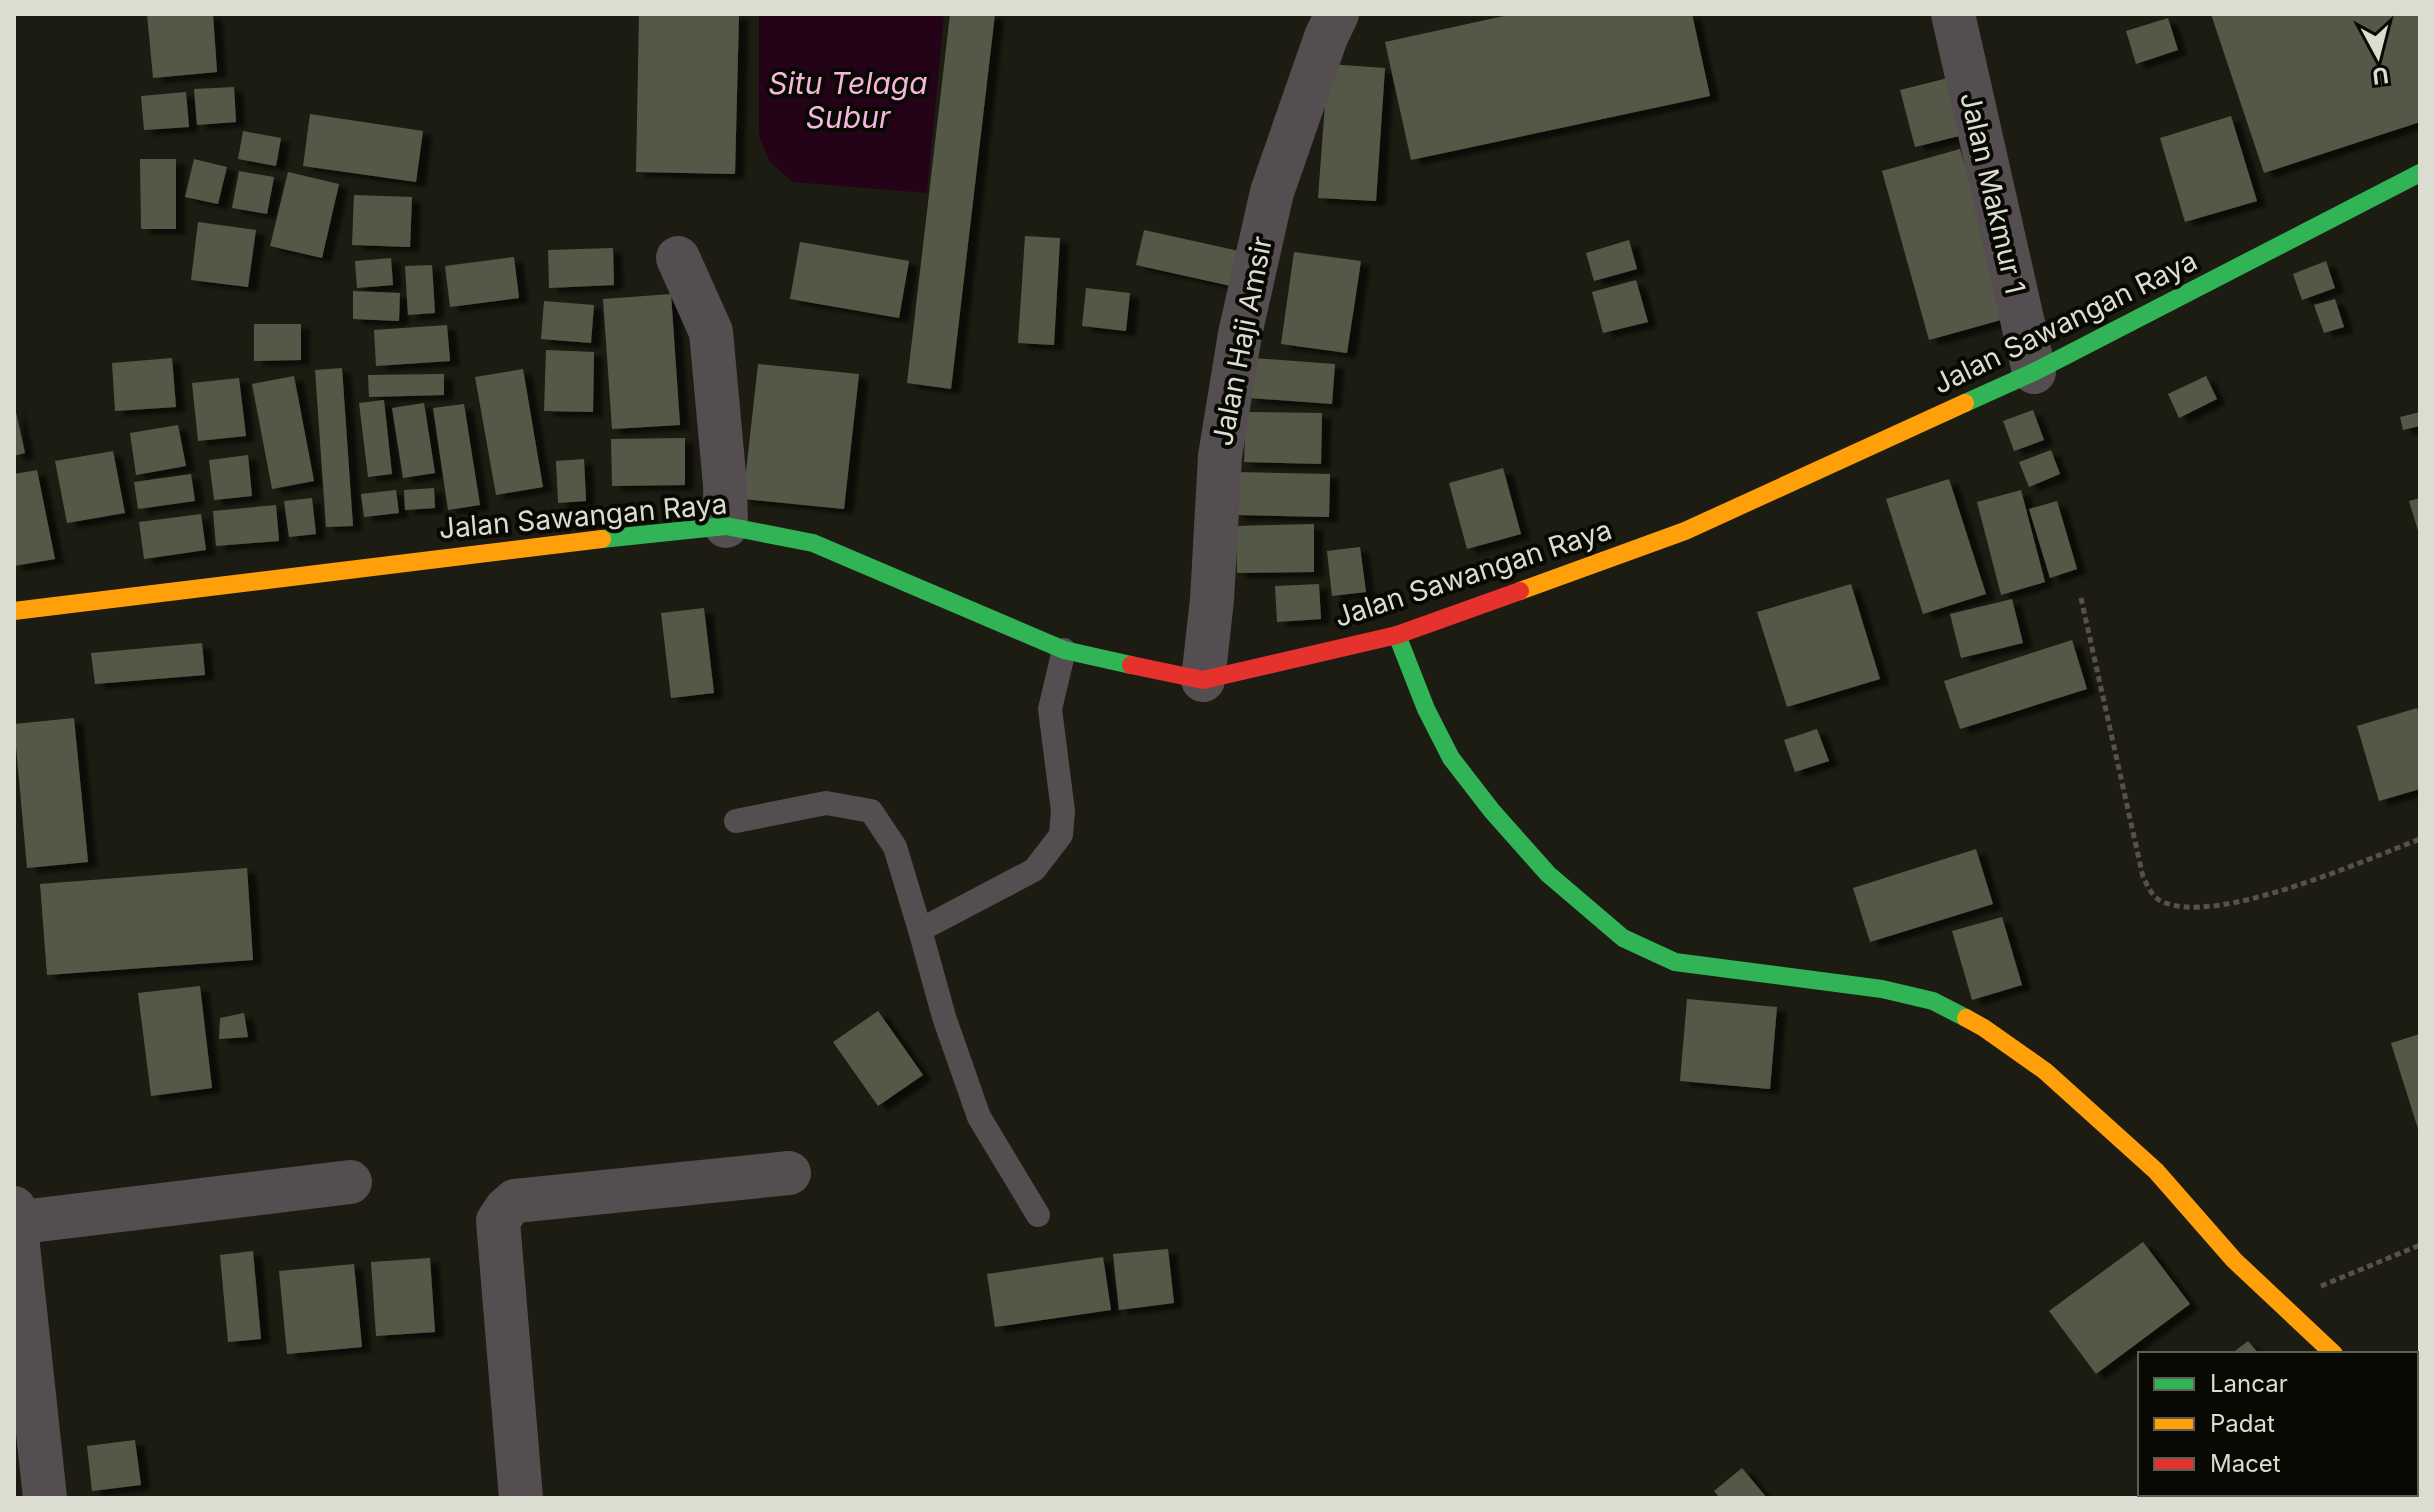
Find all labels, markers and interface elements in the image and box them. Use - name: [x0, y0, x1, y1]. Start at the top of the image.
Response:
- north arrow: [2338, 16, 2418, 96]
- text: U: [2371, 62, 2390, 90]
- water label: Situ Telaga Subur: [768, 65, 928, 135]
- street label: Jalan Makmur 1: [1953, 89, 2033, 297]
- street label: Jalan Haji Amsir: [1205, 233, 1279, 449]
- street label: Jalan Sawangan Raya: [1928, 243, 2202, 401]
- street label: Jalan Sawangan Raya: [437, 486, 729, 546]
- street label: Jalan Sawangan Raya: [1330, 512, 1616, 634]
- legend: [2138, 1352, 2418, 1496]
- text: Lancar: [2210, 1369, 2288, 1398]
- text: Padat: [2210, 1409, 2275, 1438]
- text: Macet: [2210, 1449, 2281, 1478]

